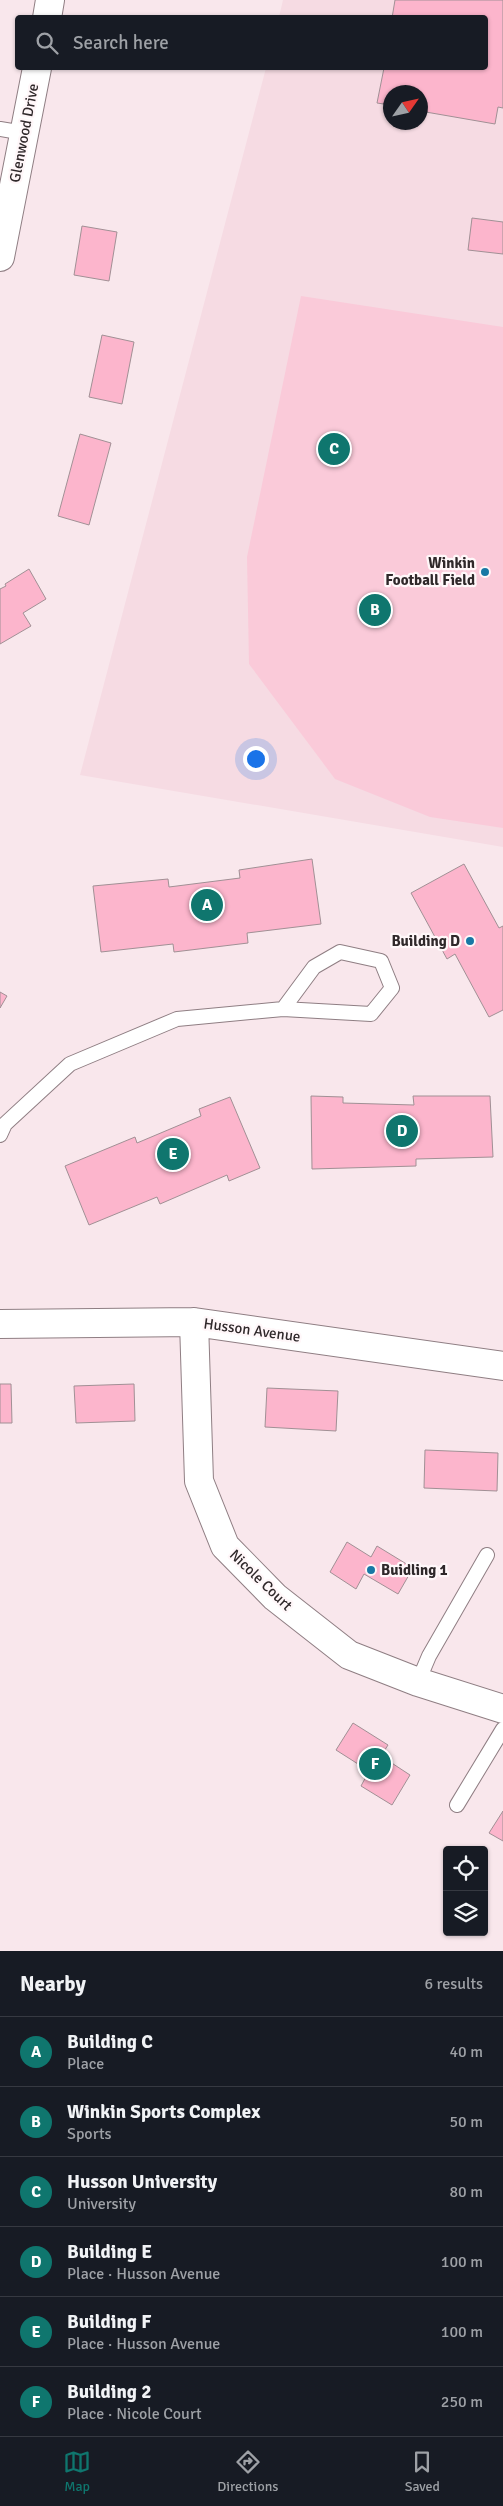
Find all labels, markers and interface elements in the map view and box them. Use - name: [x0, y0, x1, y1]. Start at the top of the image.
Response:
- search box: [15, 15, 488, 70]
- icon: search: [33, 29, 61, 57]
- text: Search here: [73, 31, 169, 55]
- street label: Glenwood Drive: [6, 82, 42, 184]
- north arrow: [383, 85, 428, 130]
- pin: C: [318, 430, 350, 468]
- place label: Winkin Football Field: [385, 554, 475, 589]
- marker: Winkin Football Field: [479, 566, 491, 578]
- pin: B: [359, 591, 391, 629]
- your location: [243, 746, 269, 772]
- pin: A: [191, 886, 223, 924]
- place label: Building D: [391, 932, 460, 950]
- marker: Building D: [464, 935, 476, 947]
- pin: D: [386, 1112, 418, 1150]
- pin: E: [157, 1135, 189, 1173]
- street label: Husson Avenue: [202, 1314, 302, 1346]
- street label: Nicole Court: [226, 1546, 296, 1614]
- place label: Buidling 1: [381, 1561, 448, 1579]
- marker: Buidling 1: [365, 1564, 377, 1576]
- pin: F: [359, 1745, 391, 1783]
- map controls: [443, 1846, 488, 1936]
- button: locate: [443, 1846, 488, 1891]
- button: layers: [443, 1891, 488, 1936]
- text: Nearby: [20, 1971, 86, 1997]
- text: 6 results: [424, 1974, 483, 1994]
- text: Building C: [67, 2030, 153, 2054]
- text: A: [31, 2042, 41, 2062]
- text: 40 m: [449, 2042, 483, 2062]
- text: Place: [67, 2054, 104, 2074]
- text: Winkin Sports Complex: [67, 2100, 260, 2124]
- text: B: [31, 2112, 41, 2132]
- text: 50 m: [449, 2112, 483, 2132]
- text: Sports: [67, 2124, 112, 2144]
- text: Husson University: [67, 2170, 217, 2194]
- text: C: [31, 2182, 41, 2202]
- text: 80 m: [449, 2182, 483, 2202]
- text: University: [67, 2194, 136, 2214]
- text: Building E: [67, 2240, 152, 2264]
- text: D: [31, 2252, 41, 2272]
- text: 100 m: [441, 2252, 483, 2272]
- text: Place · Husson Avenue: [67, 2264, 220, 2284]
- text: Building F: [67, 2310, 151, 2334]
- text: E: [31, 2322, 41, 2342]
- text: 100 m: [441, 2322, 483, 2342]
- text: Place · Husson Avenue: [67, 2334, 220, 2354]
- text: Building 2: [67, 2380, 152, 2404]
- text: F: [32, 2392, 40, 2412]
- text: 250 m: [441, 2392, 483, 2412]
- text: Place · Nicole Court: [67, 2404, 202, 2424]
- tab: Map: [63, 2448, 91, 2495]
- tab: Directions: [217, 2448, 278, 2495]
- tab: Saved: [405, 2448, 440, 2495]

